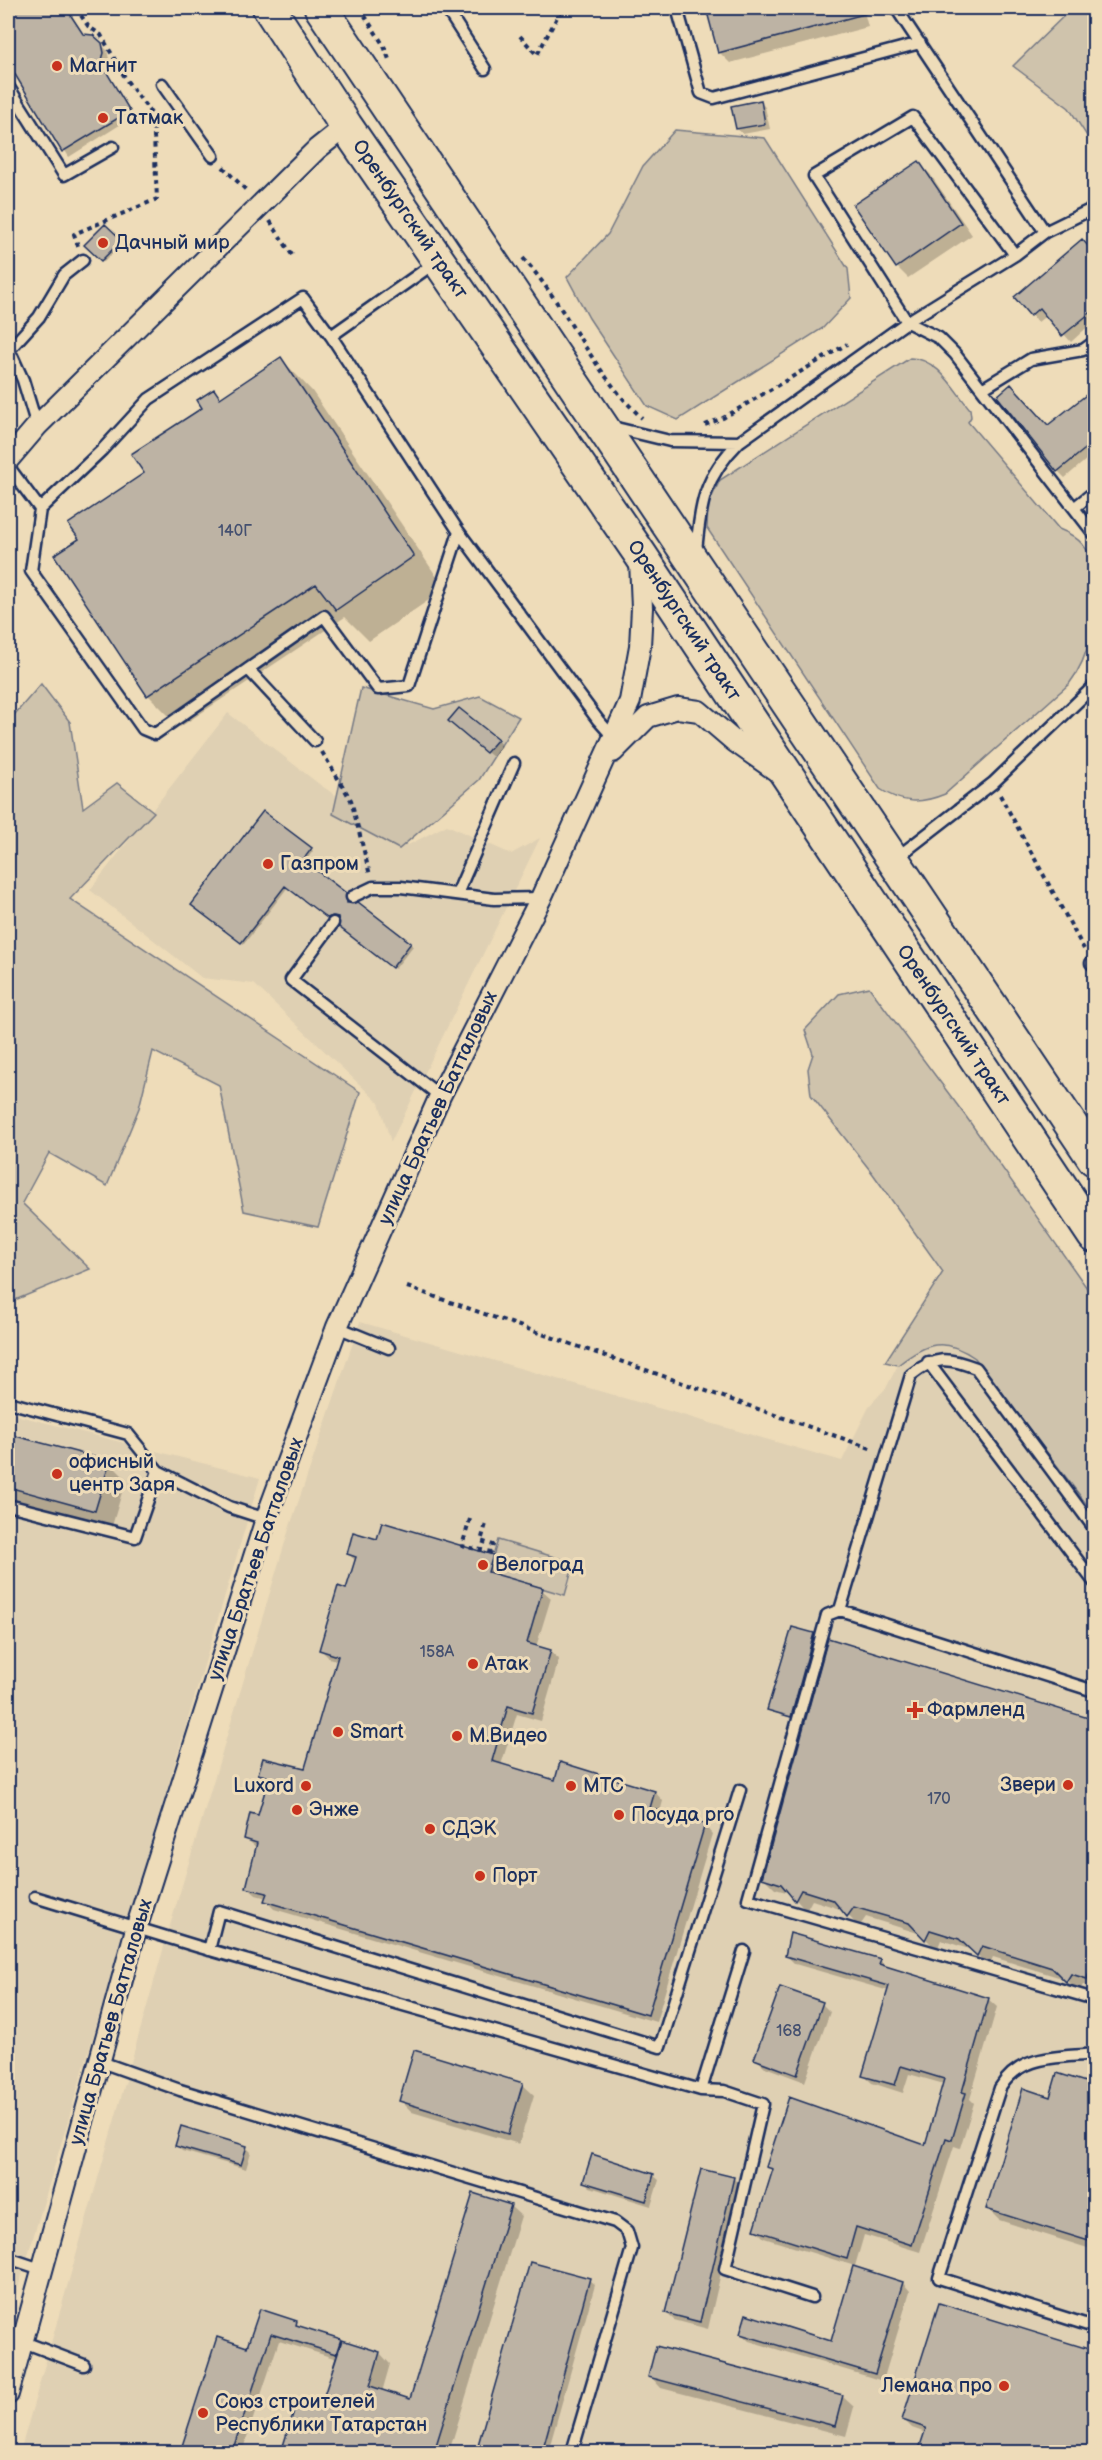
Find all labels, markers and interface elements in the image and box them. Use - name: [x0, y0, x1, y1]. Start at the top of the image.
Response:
- place label: Магнит: [69, 54, 138, 78]
- marker: Магнит: [50, 59, 64, 73]
- place label: Татмак: [115, 106, 184, 130]
- marker: Татмак: [96, 111, 110, 125]
- street label: Оренбургский тракт: [347, 135, 473, 304]
- place label: Дачный мир: [115, 231, 230, 255]
- marker: Дачный мир: [96, 236, 110, 250]
- house number: 140Г: [218, 522, 252, 541]
- street label: Оренбургский тракт: [622, 536, 747, 706]
- place label: Газпром: [280, 852, 359, 876]
- marker: Газпром: [261, 857, 275, 871]
- street label: Оренбургский тракт: [892, 940, 1016, 1110]
- street label: улица Братьев Батталовых: [373, 987, 503, 1229]
- street label: улица Братьев Батталовых: [203, 1434, 309, 1684]
- place label: офисный центр Заря: [69, 1450, 175, 1497]
- marker: офисный центр Заря: [50, 1467, 64, 1481]
- place label: Велоград: [495, 1553, 584, 1577]
- marker: Велоград: [476, 1558, 490, 1572]
- house number: 158А: [420, 1643, 454, 1662]
- place label: Атак: [484, 1652, 529, 1676]
- marker: Атак: [466, 1657, 480, 1671]
- place label: Фармленд: [927, 1698, 1025, 1722]
- marker: Фармленд: [908, 1703, 922, 1717]
- place label: Smart: [350, 1720, 404, 1744]
- place label: М.Видео: [469, 1724, 547, 1748]
- marker: Smart: [331, 1725, 345, 1739]
- marker: М.Видео: [450, 1729, 464, 1743]
- place label: Звери: [1000, 1773, 1056, 1797]
- place label: Luxord: [233, 1774, 294, 1798]
- place label: МТС: [583, 1774, 624, 1798]
- marker: Звери: [1061, 1778, 1075, 1792]
- marker: Luxord: [299, 1779, 313, 1793]
- marker: МТС: [564, 1779, 578, 1793]
- house number: 170: [927, 1790, 951, 1809]
- place label: Энже: [309, 1798, 359, 1822]
- marker: Энже: [290, 1803, 304, 1817]
- place label: Посуда pro: [631, 1803, 735, 1827]
- marker: Посуда pro: [612, 1808, 626, 1822]
- place label: СДЭК: [442, 1817, 496, 1841]
- marker: СДЭК: [423, 1822, 437, 1836]
- place label: Порт: [492, 1864, 538, 1888]
- marker: Порт: [473, 1869, 487, 1883]
- street label: улица Братьев Батталовых: [64, 1896, 158, 2148]
- house number: 168: [776, 2022, 802, 2041]
- place label: Лемана про: [880, 2374, 992, 2398]
- marker: Лемана про: [997, 2379, 1011, 2393]
- place label: Союз строителей Республики Татарстан: [215, 2390, 427, 2437]
- marker: Союз строителей Республики Татарстан: [196, 2406, 210, 2420]

